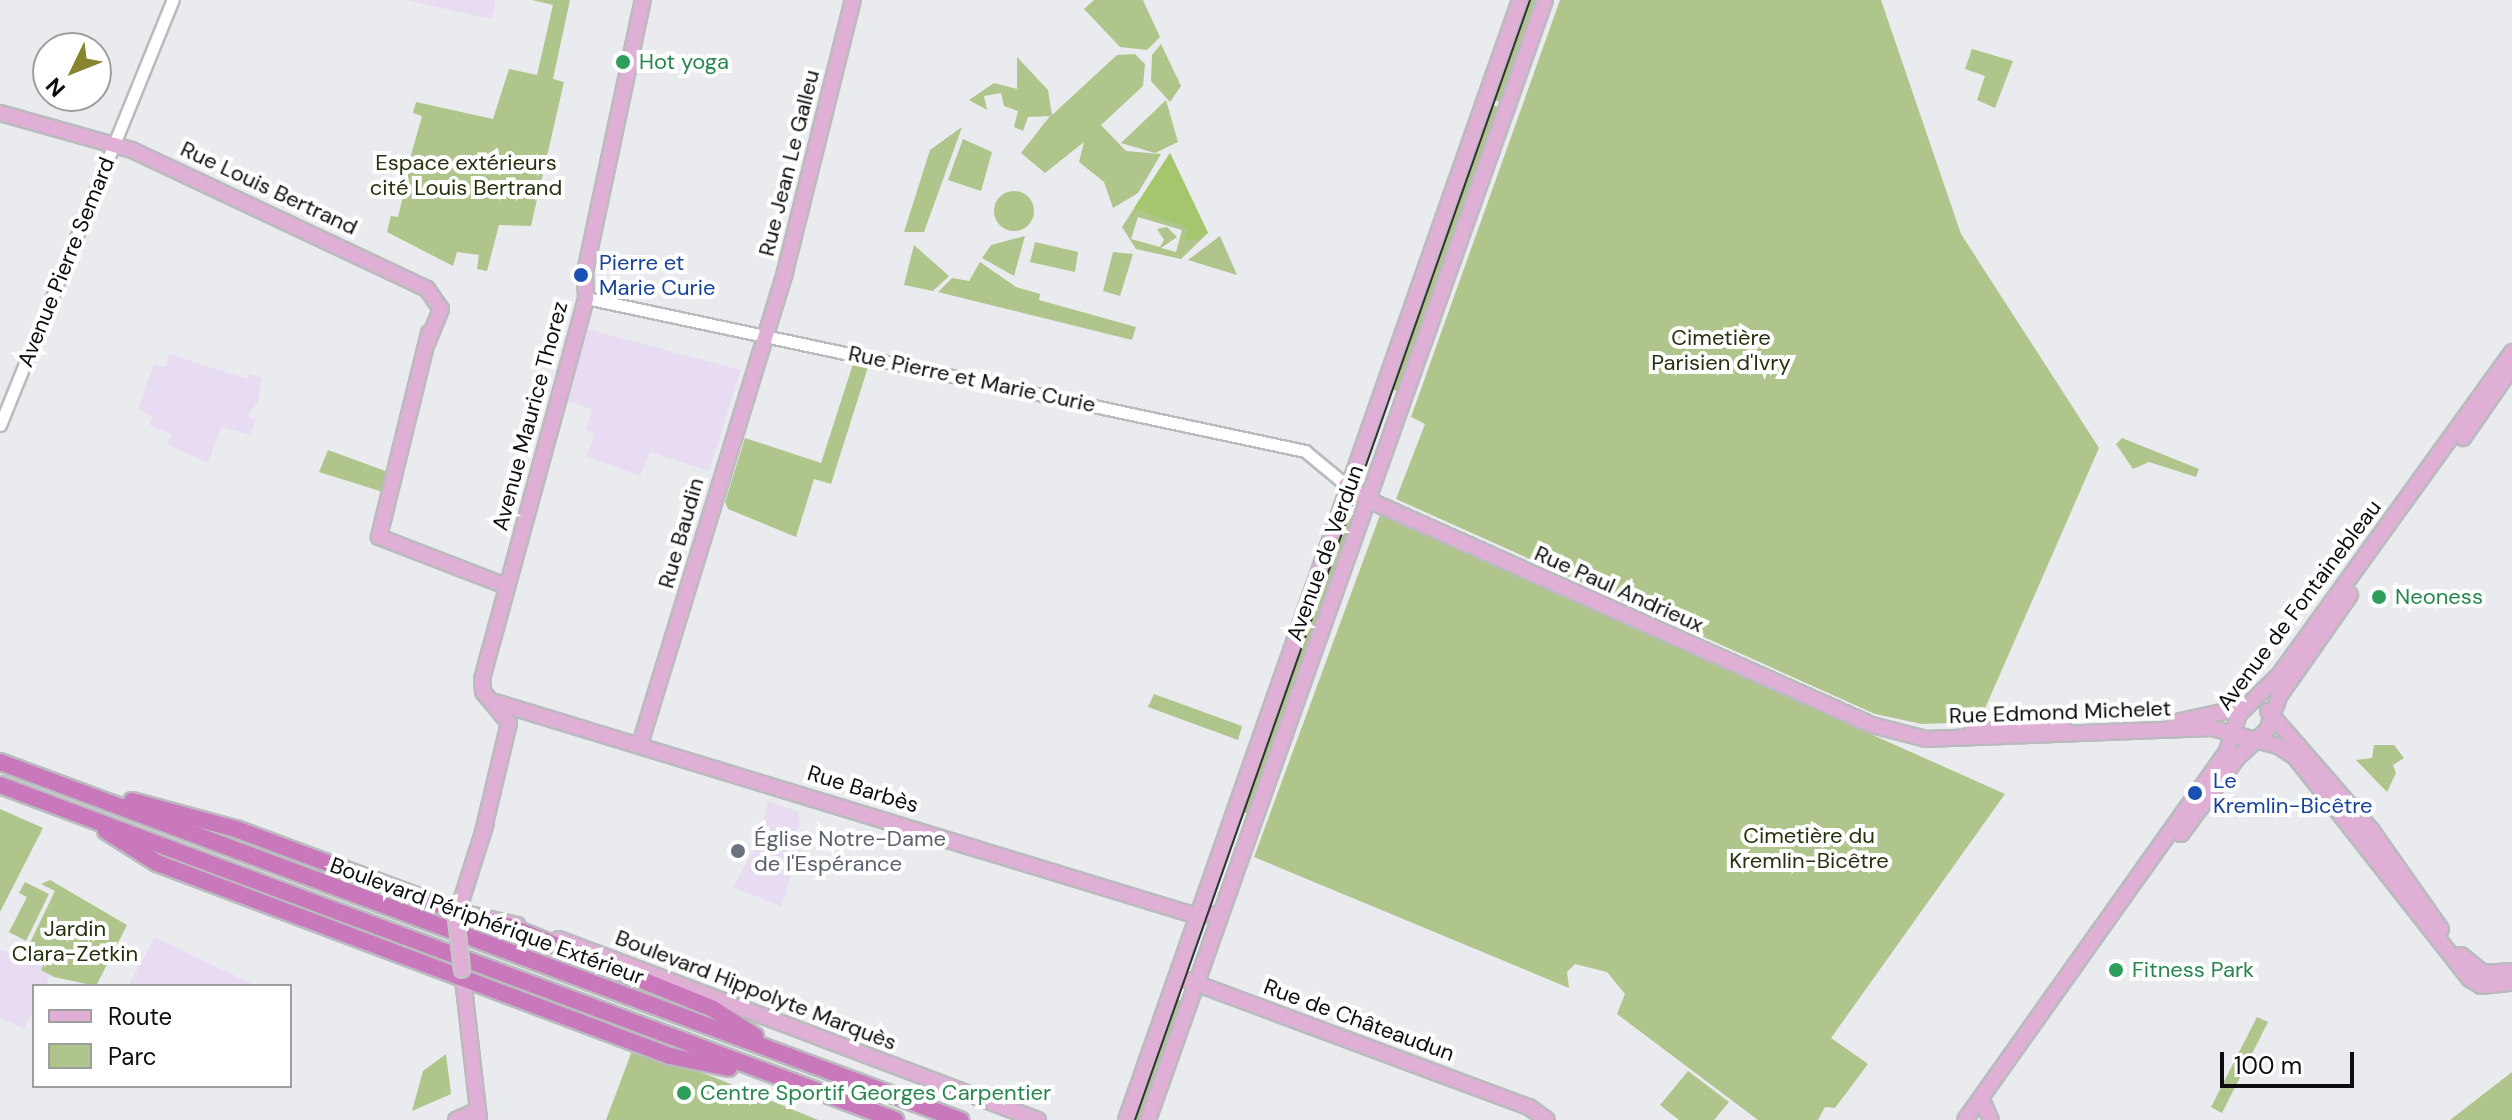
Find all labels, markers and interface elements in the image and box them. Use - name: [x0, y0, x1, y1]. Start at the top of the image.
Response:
- north arrow: [32, 32, 112, 112]
- place label: Hot yoga: [639, 49, 729, 75]
- marker: Hot yoga: [614, 53, 632, 71]
- street label: Rue Jean Le Galleu: [753, 67, 825, 259]
- text: N: [39, 72, 72, 103]
- street label: Rue Louis Bertrand: [176, 135, 362, 241]
- park label: Espace extérieurs cité Louis Bertrand: [370, 149, 562, 200]
- street label: Avenue Pierre Semard: [12, 153, 120, 371]
- place label: Pierre et Marie Curie: [599, 249, 716, 300]
- marker: Pierre et Marie Curie: [570, 264, 592, 286]
- street label: Avenue Maurice Thorez: [487, 298, 573, 534]
- park label: Cimetière Parisien d'Ivry: [1651, 324, 1791, 376]
- street label: Rue Pierre et Marie Curie: [846, 340, 1098, 418]
- street label: Avenue de Verdun: [1281, 461, 1369, 645]
- street label: Rue Baudin: [653, 475, 709, 591]
- street label: Avenue de Fontainebleau: [2211, 495, 2387, 715]
- street label: Rue Paul Andrieux: [1530, 540, 1708, 638]
- place label: Neoness: [2395, 584, 2483, 610]
- marker: Neoness: [2370, 588, 2388, 606]
- street label: Rue Edmond Michelet: [1948, 695, 2172, 729]
- street label: Rue Barbès: [804, 760, 922, 818]
- place label: Le Kremlin-Bicêtre: [2213, 767, 2372, 818]
- marker: Le Kremlin-Bicêtre: [2184, 782, 2206, 804]
- park label: Cimetière du Kremlin-Bicêtre: [1729, 822, 1889, 874]
- place label: Église Notre-Dame de l'Espérance: [754, 825, 946, 876]
- marker: Église Notre-Dame de l'Espérance: [729, 842, 747, 860]
- street label: Boulevard Périphérique Extérieur: [326, 852, 648, 990]
- park label: Jardin Clara-Zetkin: [12, 915, 138, 966]
- street label: Boulevard Hippolyte Marquès: [612, 924, 900, 1056]
- place label: Fitness Park: [2132, 957, 2254, 983]
- marker: Fitness Park: [2107, 961, 2125, 979]
- street label: Rue de Châteaudun: [1260, 973, 1458, 1067]
- legend: [32, 984, 292, 1088]
- text: Route: [108, 1001, 172, 1032]
- scale bar: [2224, 1036, 2358, 1086]
- text: Parc: [108, 1041, 157, 1072]
- text: 100 m: [2234, 1050, 2302, 1081]
- place label: Centre Sportif Georges Carpentier: [700, 1080, 1051, 1106]
- marker: Centre Sportif Georges Carpentier: [675, 1084, 693, 1102]

